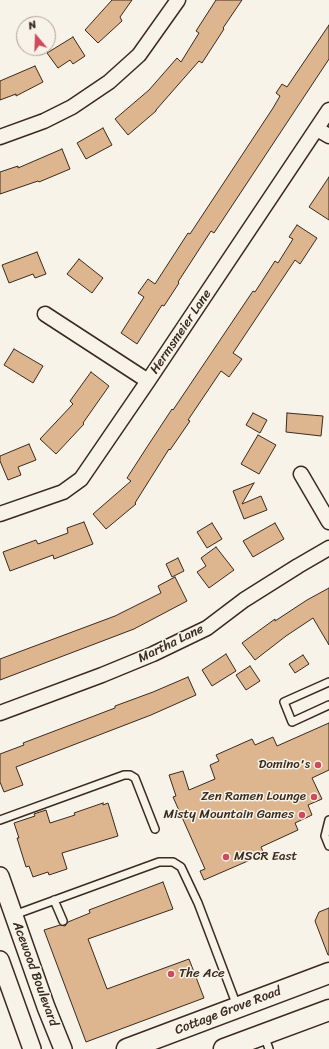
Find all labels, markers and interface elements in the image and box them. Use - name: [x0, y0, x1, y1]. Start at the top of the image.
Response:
- text: N: [26, 15, 39, 35]
- north arrow: [16, 16, 56, 56]
- street label: Hermsmeier Lane: [147, 287, 215, 377]
- street label: Martha Lane: [136, 621, 206, 667]
- place label: Domino's: [258, 757, 310, 773]
- marker: Domino's: [313, 760, 323, 770]
- place label: Zen Ramen Lounge: [201, 789, 306, 805]
- marker: Zen Ramen Lounge: [309, 792, 319, 802]
- place label: Misty Mountain Games: [163, 807, 294, 823]
- marker: Misty Mountain Games: [297, 810, 307, 820]
- place label: MSCR East: [234, 849, 297, 865]
- marker: MSCR East: [221, 852, 231, 862]
- street label: Acewood Boulevard: [9, 919, 61, 1029]
- place label: The Ace: [179, 966, 225, 982]
- marker: The Ace: [166, 969, 176, 979]
- street label: Cottage Grove Road: [173, 984, 283, 1038]

